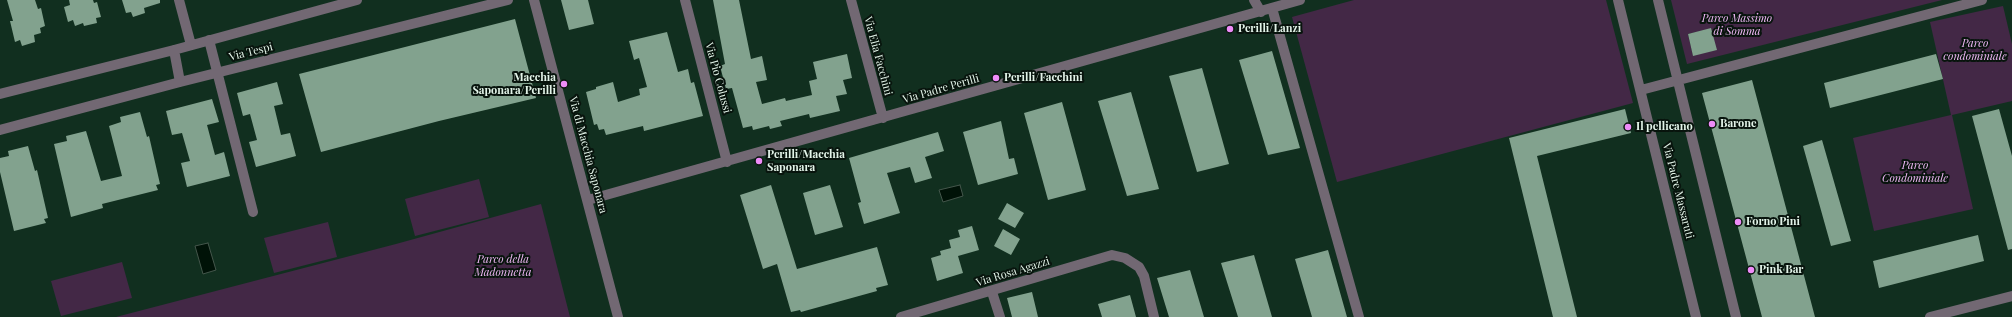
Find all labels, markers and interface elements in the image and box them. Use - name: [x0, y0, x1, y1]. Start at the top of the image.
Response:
- park label: Parco Massimo di Somma: [1702, 12, 1772, 38]
- street label: Via Elia Facchini: [861, 15, 895, 97]
- place label: Perilli/Lanzi: [1238, 22, 1301, 36]
- marker: Perilli/Lanzi: [1225, 24, 1235, 34]
- park label: Parco condominiale: [1943, 37, 2007, 63]
- street label: Via Tespi: [228, 40, 274, 64]
- street label: Via Pio Colussi: [702, 41, 734, 115]
- place label: Macchia Saponara/Perilli: [472, 71, 556, 97]
- place label: Perilli/Facchini: [1004, 71, 1083, 85]
- street label: Via Padre Perilli: [901, 72, 981, 106]
- marker: Perilli/Facchini: [991, 73, 1001, 83]
- marker: Macchia Saponara/Perilli: [559, 79, 569, 89]
- street label: Via di Macchia Saponara: [566, 95, 610, 215]
- place label: Barone: [1720, 117, 1757, 131]
- marker: Barone: [1707, 119, 1717, 129]
- place label: Il pellicano: [1636, 120, 1693, 134]
- marker: Il pellicano: [1623, 122, 1633, 132]
- street label: Via Padre Massaruti: [1660, 142, 1696, 240]
- place label: Perilli/Macchia Saponara: [767, 148, 845, 174]
- marker: Perilli/Macchia Saponara: [754, 156, 764, 166]
- park label: Parco Condominiale: [1882, 159, 1948, 185]
- place label: Forno Pini: [1746, 215, 1800, 229]
- marker: Forno Pini: [1733, 217, 1743, 227]
- park label: Parco della Madonnetta: [475, 253, 531, 279]
- street label: Via Rosa Agazzi: [975, 255, 1051, 289]
- place label: Pink Bar: [1759, 263, 1803, 277]
- marker: Pink Bar: [1746, 265, 1756, 275]

